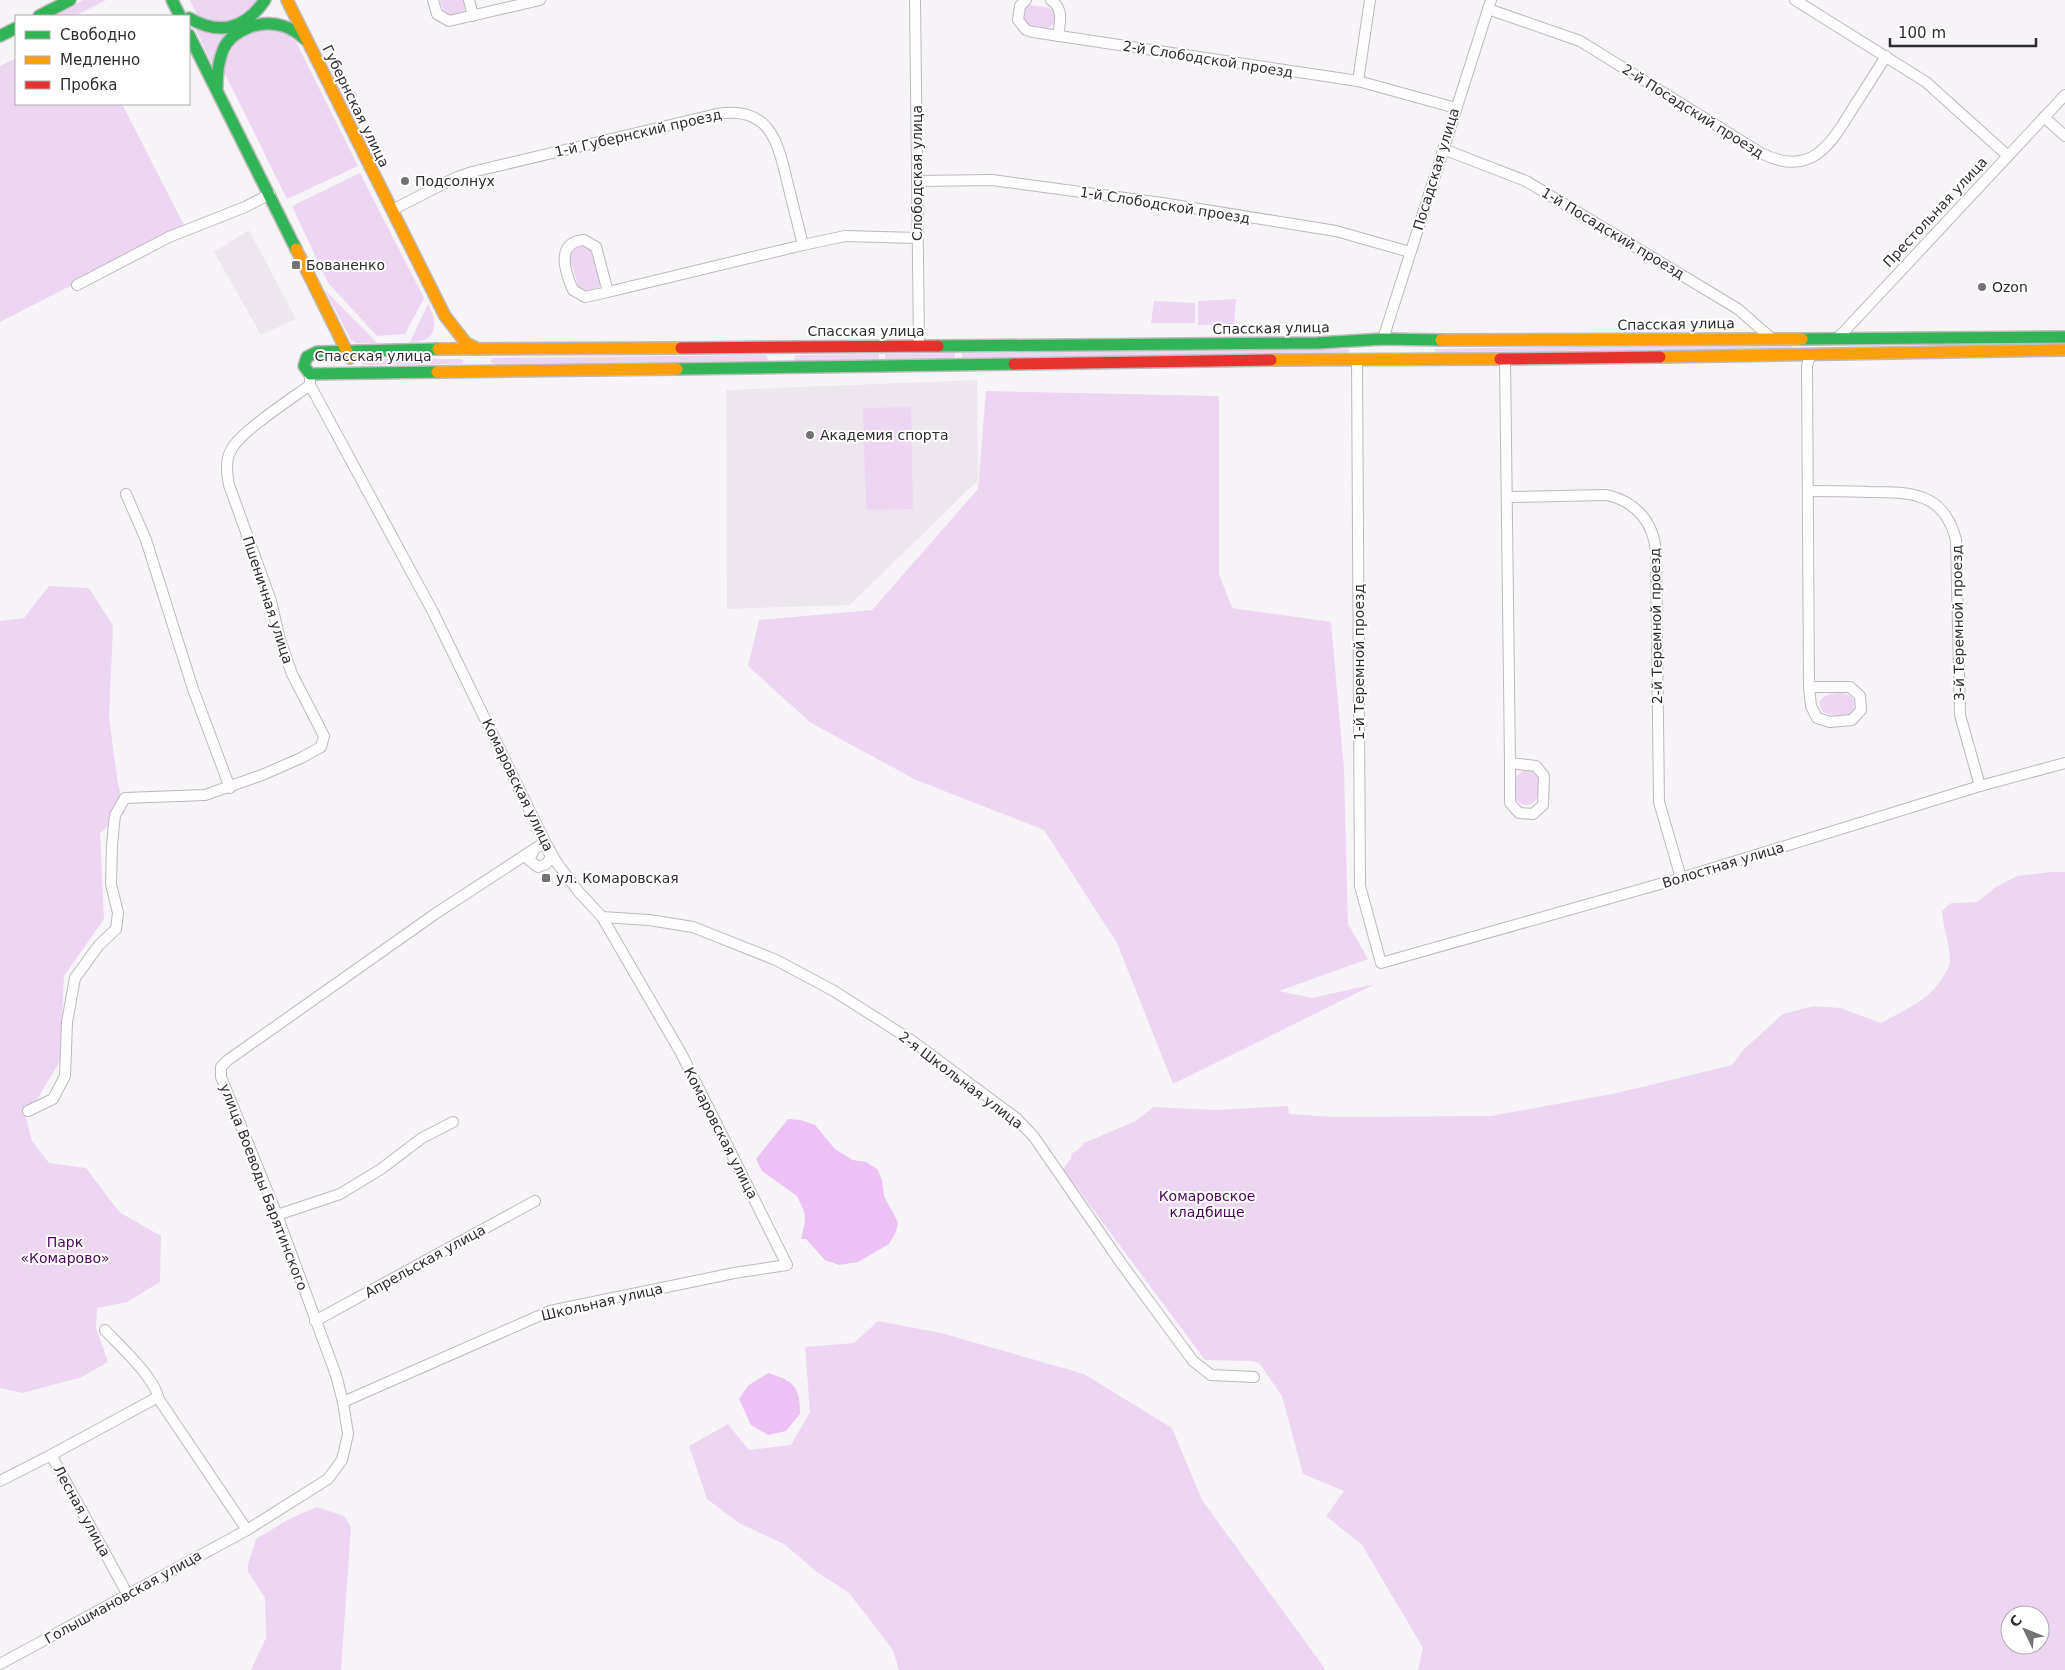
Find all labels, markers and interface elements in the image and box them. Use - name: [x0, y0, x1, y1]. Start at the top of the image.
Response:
- legend: [15, 15, 190, 105]
- scale bar: [1890, 15, 2036, 47]
- text: 100 m: [1898, 24, 1946, 42]
- text: Свободно: [60, 26, 136, 44]
- street label: 2-й Слободской проезд: [1122, 38, 1294, 80]
- street label: Губернская улица: [319, 42, 393, 170]
- text: Медленно: [60, 51, 140, 69]
- street label: 2-й Посадский проезд: [1619, 61, 1767, 161]
- text: Пробка: [60, 76, 117, 94]
- street label: Слободская улица: [909, 105, 925, 241]
- street label: 1-й Губернский проезд: [553, 106, 723, 160]
- street label: Посадская улица: [1410, 106, 1462, 232]
- street label: Престольная улица: [1880, 154, 1990, 270]
- place label: Подсолнух: [415, 173, 495, 189]
- marker: Подсолнух: [399, 175, 411, 187]
- street label: 1-й Слободской проезд: [1079, 184, 1251, 226]
- street label: 1-й Посадский проезд: [1539, 184, 1687, 282]
- place label: Бованенко: [306, 257, 385, 273]
- marker: Бованенко: [290, 259, 302, 271]
- place label: Ozon: [1992, 279, 2028, 295]
- marker: Ozon: [1976, 281, 1988, 293]
- street label: Спасская улица: [1617, 315, 1735, 333]
- street label: Спасская улица: [1212, 319, 1330, 337]
- street label: Спасская улица: [807, 323, 925, 339]
- street label: Спасская улица: [314, 348, 432, 364]
- place label: Академия спорта: [820, 427, 948, 443]
- marker: Академия спорта: [804, 429, 816, 441]
- street label: Пшеничная улица: [240, 534, 296, 666]
- street label: 3-й Теремной проезд: [1949, 545, 1967, 701]
- street label: 2-й Теремной проезд: [1647, 548, 1665, 704]
- street label: 1-й Теремной проезд: [1351, 584, 1367, 740]
- street label: Комаровская улица: [479, 716, 557, 854]
- street label: Волостная улица: [1660, 839, 1786, 891]
- place label: ул. Комаровская: [556, 870, 679, 886]
- marker: ул. Комаровская: [540, 872, 552, 884]
- street label: 2-я Школьная улица: [896, 1028, 1026, 1132]
- street label: Комаровская улица: [681, 1065, 761, 1201]
- street label: улица Воеводы Барятинского: [217, 1081, 311, 1293]
- park label: Комаровское кладбище: [1159, 1188, 1255, 1220]
- street label: Апрельская улица: [362, 1221, 488, 1301]
- park label: Парк «Комарово»: [20, 1234, 110, 1266]
- street label: Школьная улица: [540, 1280, 664, 1324]
- street label: Лесная улица: [50, 1463, 114, 1559]
- street label: Голышмановская улица: [42, 1547, 204, 1647]
- north arrow: [2000, 1605, 2050, 1655]
- text: С: [2006, 1612, 2025, 1630]

